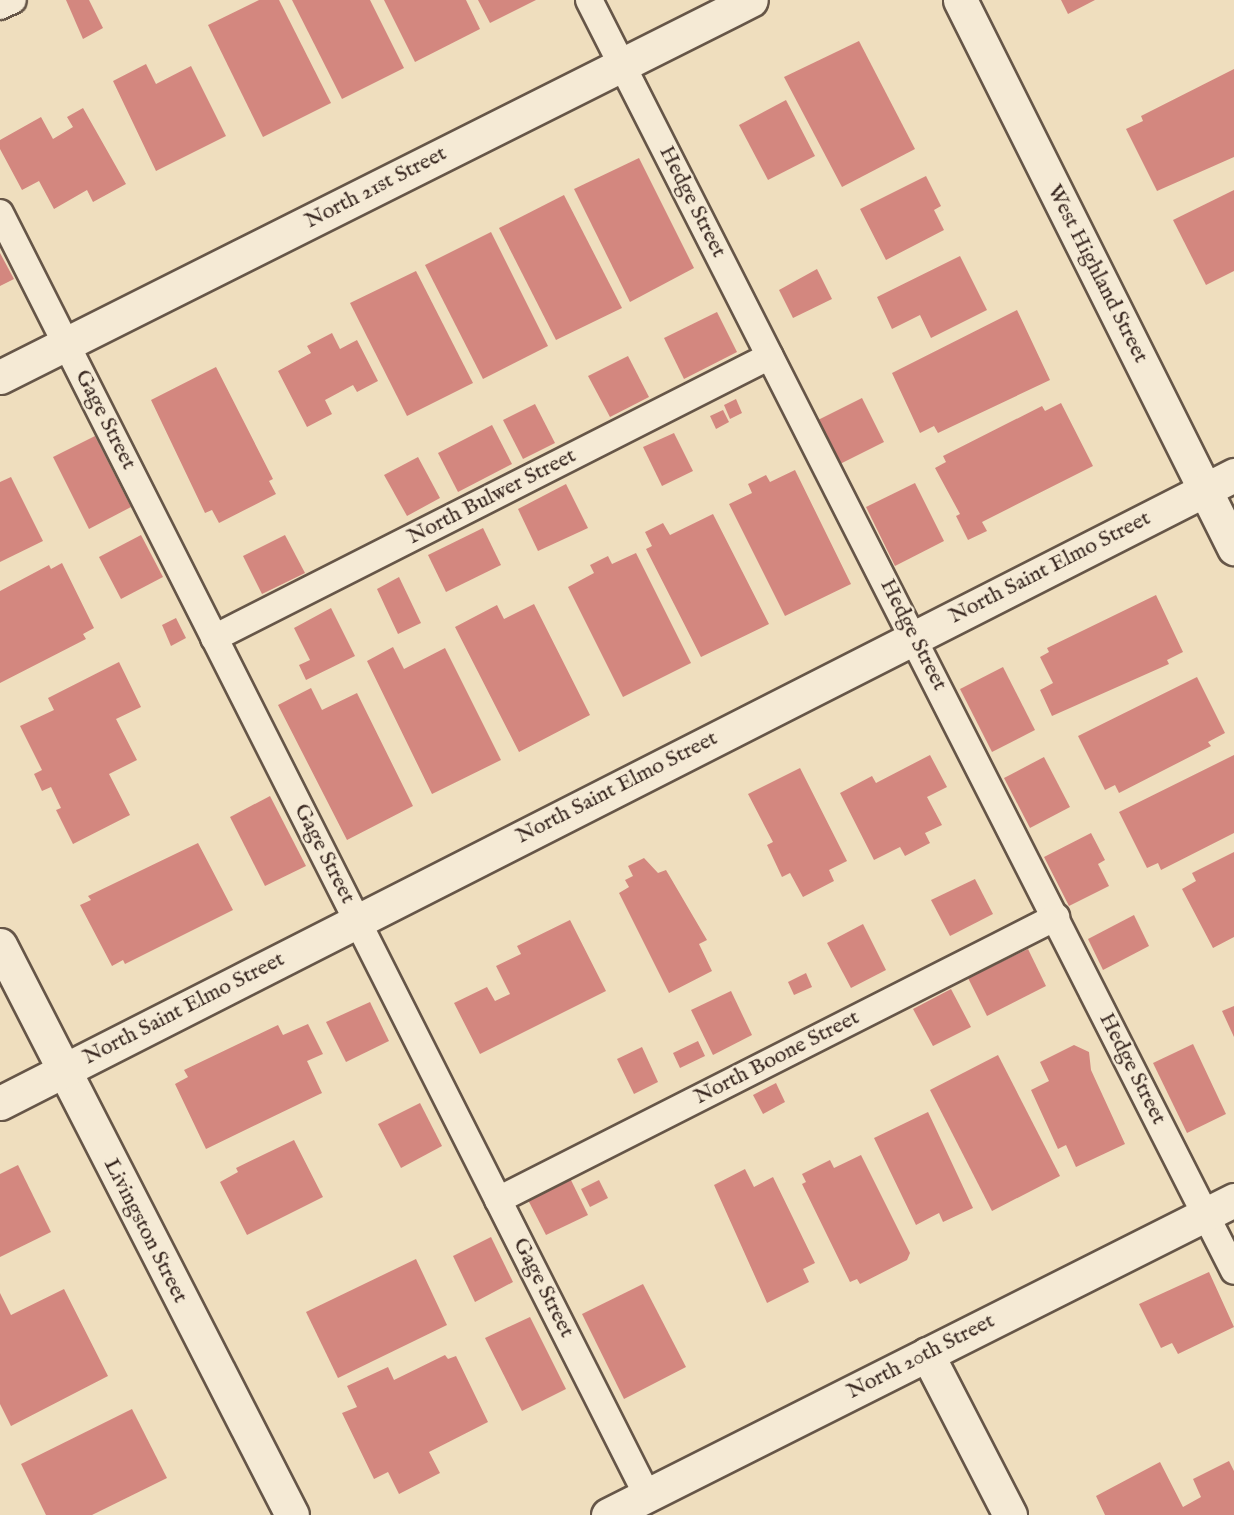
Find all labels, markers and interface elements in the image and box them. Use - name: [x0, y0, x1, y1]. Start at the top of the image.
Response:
- street label: North 21st Street: [301, 141, 451, 235]
- street label: Hedge Street: [653, 142, 731, 262]
- street label: West Highland Street: [1041, 180, 1153, 368]
- street label: Gage Street: [69, 366, 141, 474]
- street label: North Bulwer Street: [403, 443, 581, 551]
- street label: North Saint Elmo Street: [945, 506, 1155, 630]
- street label: Hedge Street: [874, 575, 952, 695]
- street label: North Saint Elmo Street: [512, 726, 722, 850]
- street label: Gage Street: [288, 800, 360, 908]
- street label: North Saint Elmo Street: [79, 947, 289, 1071]
- street label: North Boone Street: [690, 1005, 864, 1111]
- street label: Hedge Street: [1093, 1009, 1171, 1129]
- street label: Livingston Street: [97, 1154, 193, 1308]
- street label: Gage Street: [507, 1234, 579, 1342]
- street label: North 20th Street: [843, 1308, 999, 1406]

